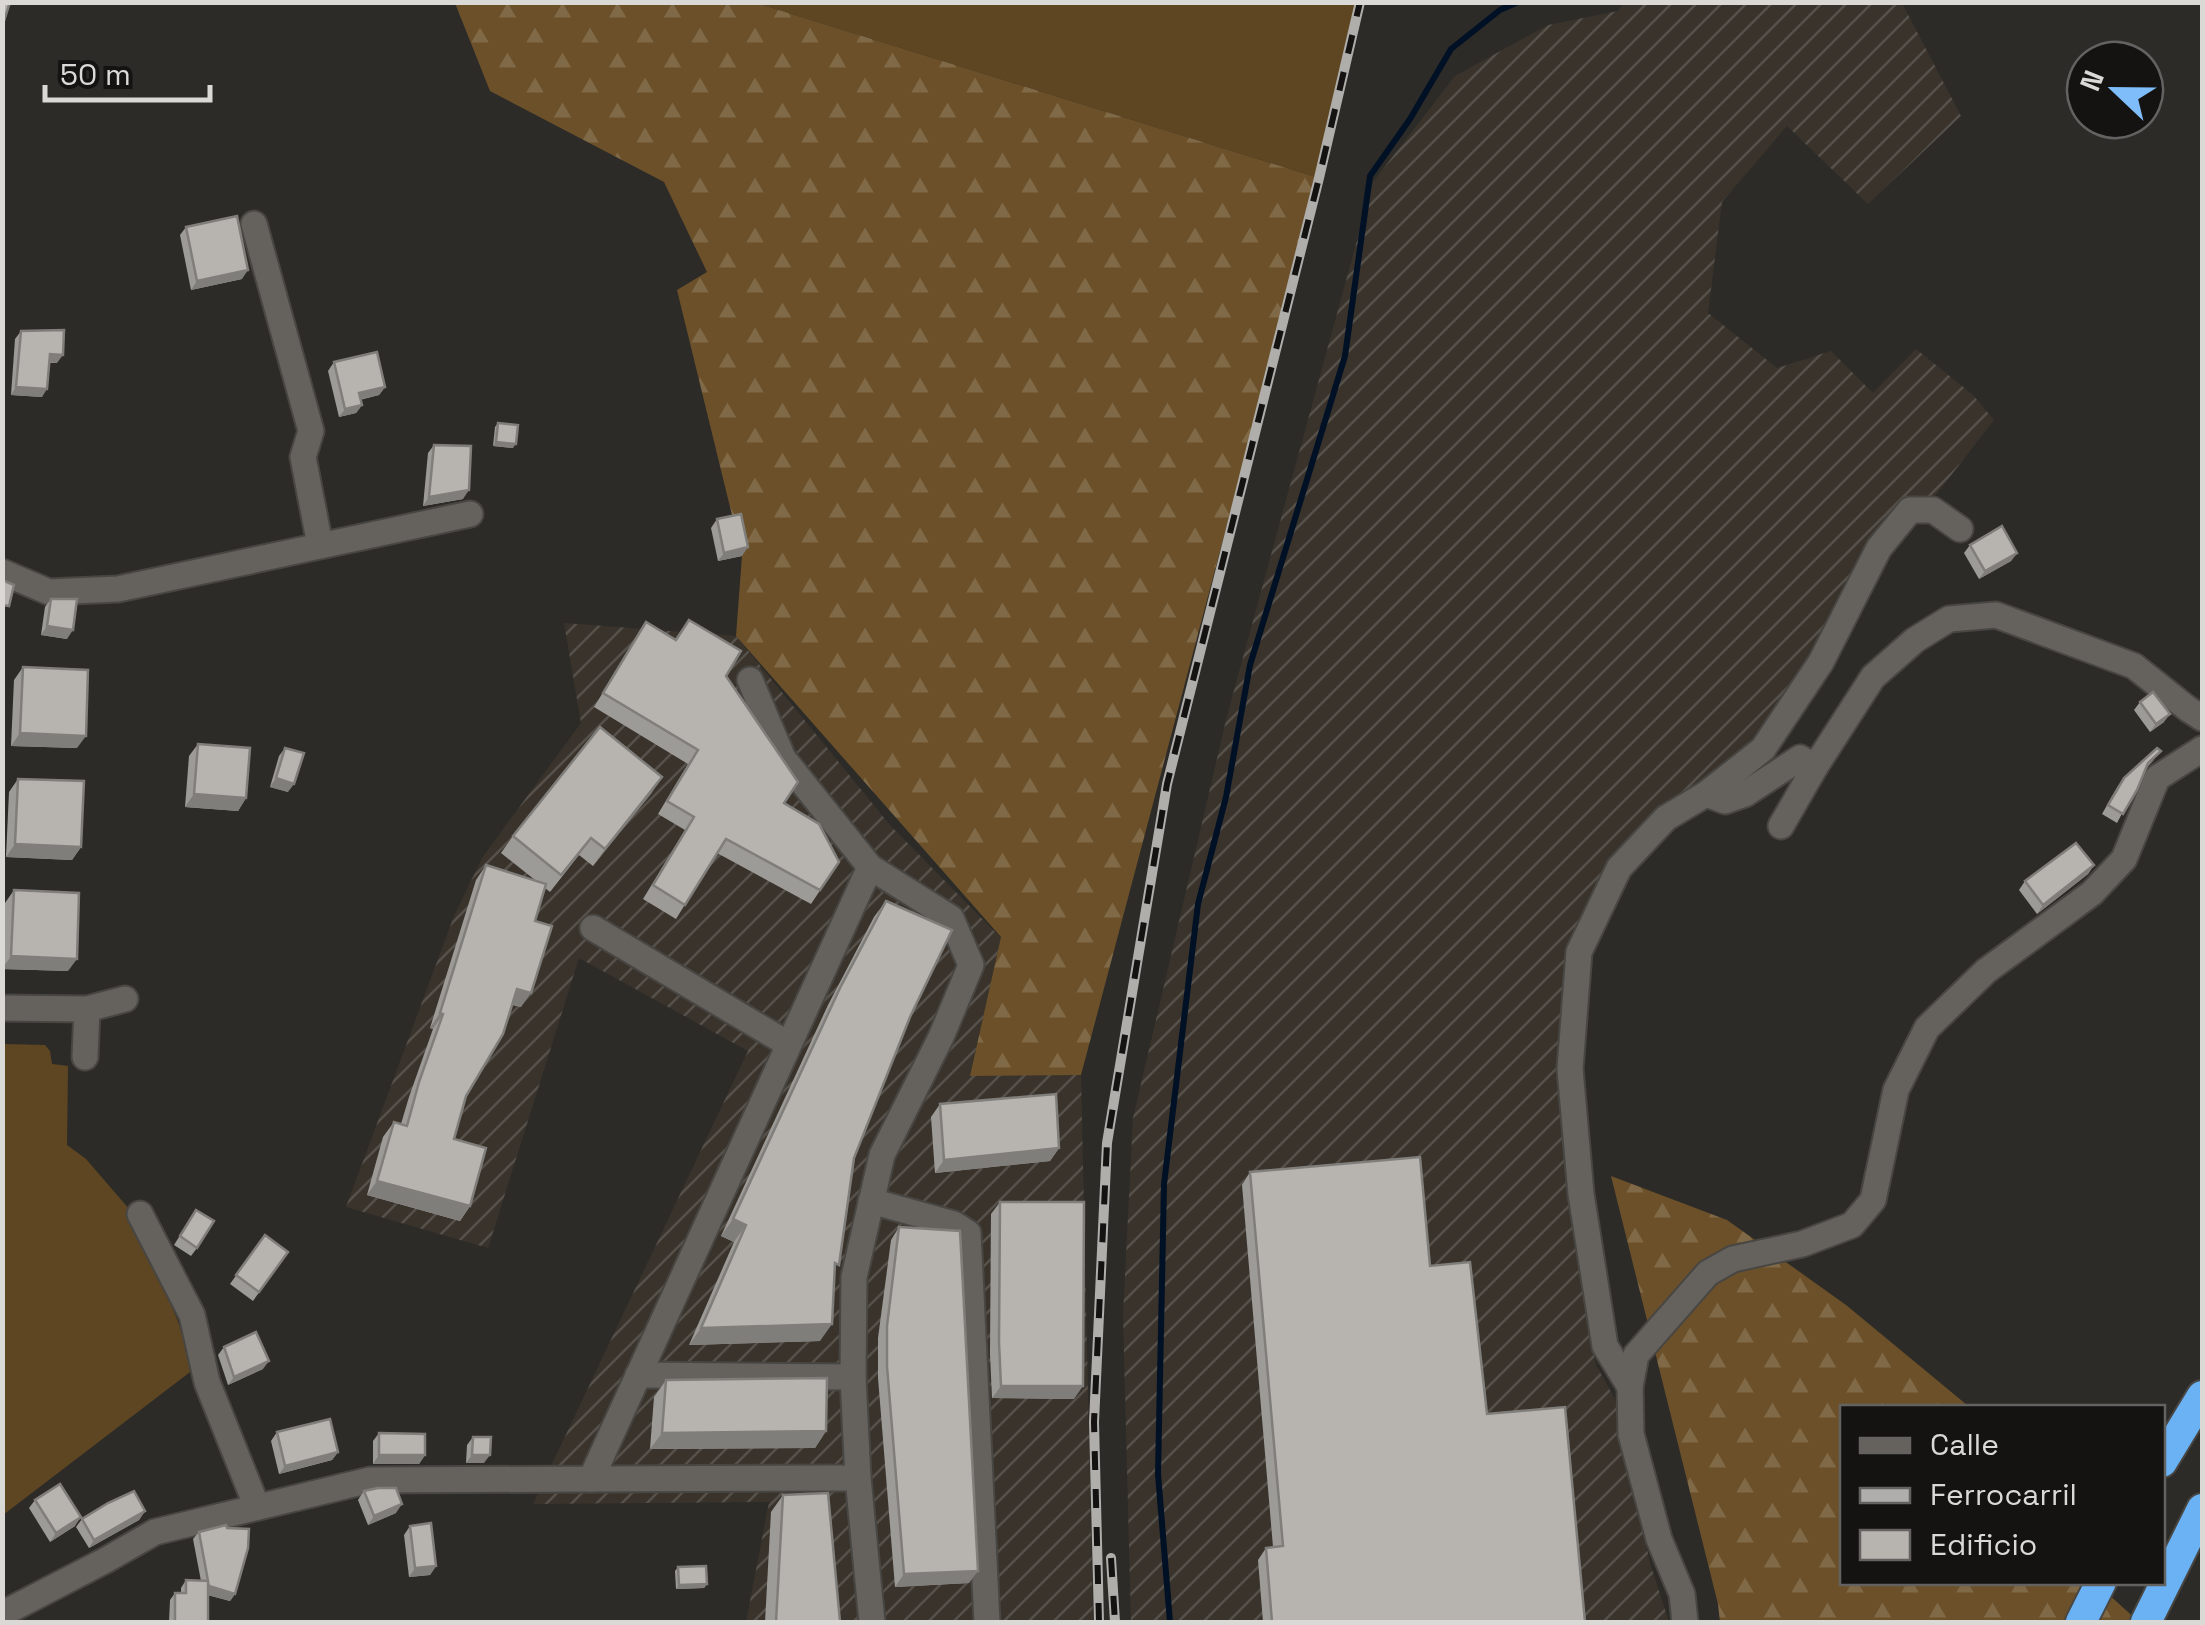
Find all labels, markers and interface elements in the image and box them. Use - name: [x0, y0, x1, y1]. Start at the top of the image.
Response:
- scale bar: [45, 40, 210, 102]
- north arrow: [2065, 40, 2165, 140]
- text: 50 m: [60, 55, 131, 94]
- text: N: [2072, 65, 2112, 96]
- legend: [1840, 1405, 2165, 1585]
- text: Calle: [1930, 1425, 1999, 1464]
- text: Ferrocarril: [1930, 1475, 2077, 1514]
- text: Edificio: [1930, 1525, 2037, 1564]

